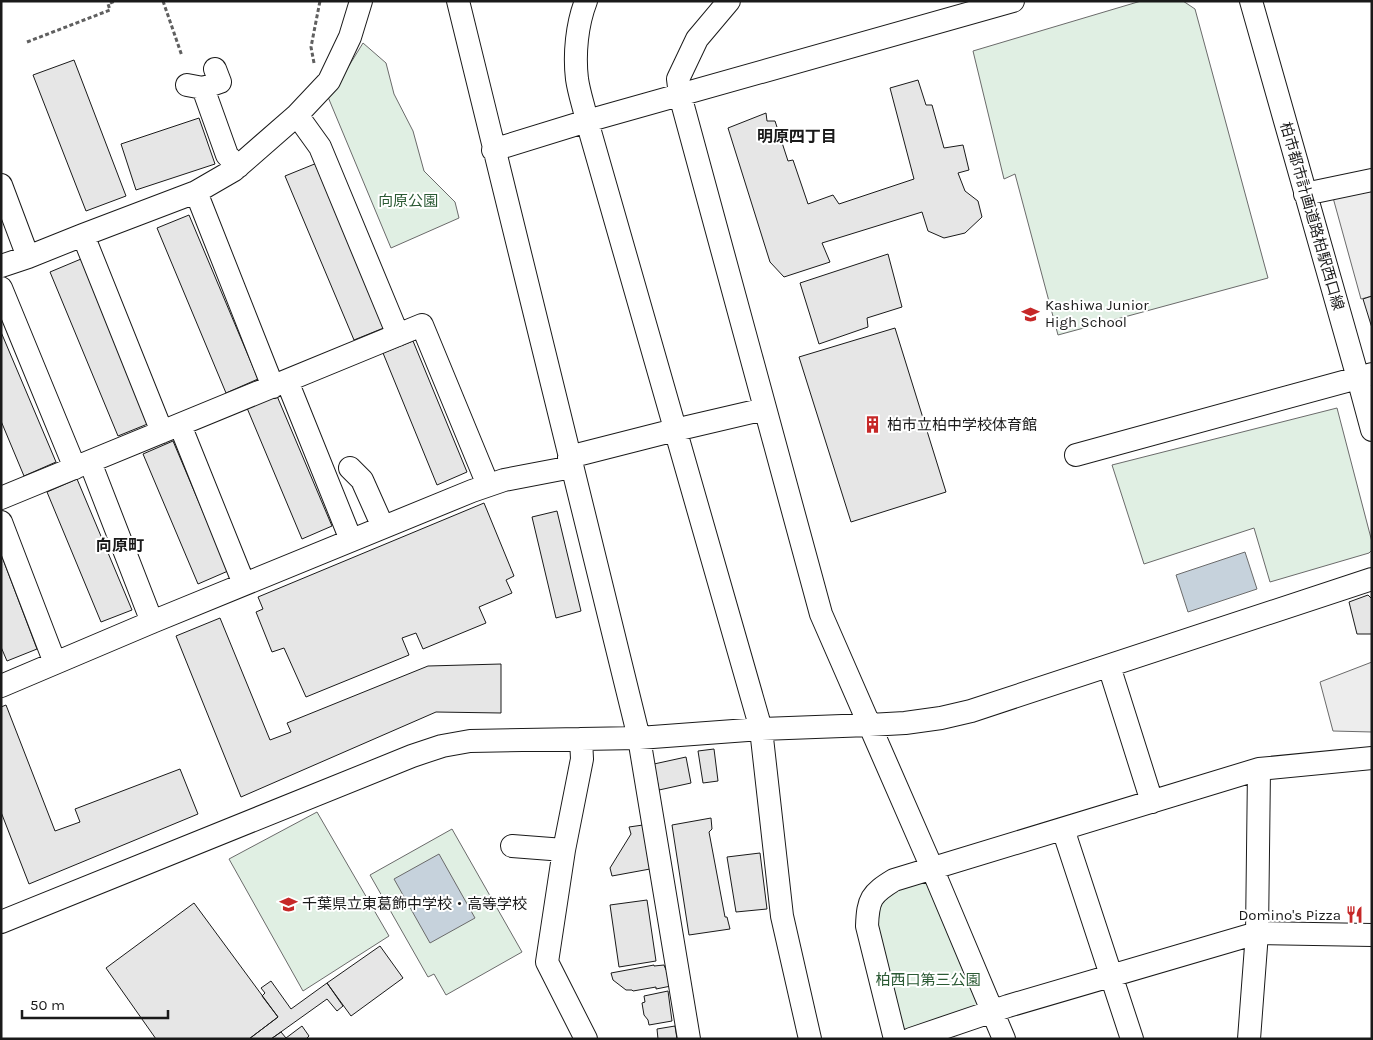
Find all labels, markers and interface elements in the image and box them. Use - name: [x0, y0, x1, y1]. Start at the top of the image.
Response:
- street label: 柏市都市計画道路柏駅西口線: [1276, 120, 1348, 312]
- district label: 明原四丁目: [757, 127, 837, 146]
- park label: 向原公園: [378, 192, 438, 210]
- place label: Kashiwa Junior High School: [1045, 296, 1149, 331]
- school or university icon: Kashiwa Junior High School: [1021, 304, 1041, 324]
- building icon: 柏市立柏中学校体育館: [863, 415, 883, 435]
- place label: 柏市立柏中学校体育館: [887, 416, 1037, 434]
- district label: 向原町: [96, 536, 144, 555]
- school or university icon: 千葉県立東葛飾中学校・高等学校: [278, 894, 298, 914]
- place label: 千葉県立東葛飾中学校・高等学校: [302, 895, 527, 913]
- restaurant icon: Domino's Pizza: [1345, 905, 1365, 925]
- place label: Domino's Pizza: [1238, 906, 1341, 924]
- park label: 柏西口第三公園: [875, 971, 981, 989]
- scale bar: [22, 988, 169, 1020]
- text: 50 m: [30, 996, 65, 1014]

